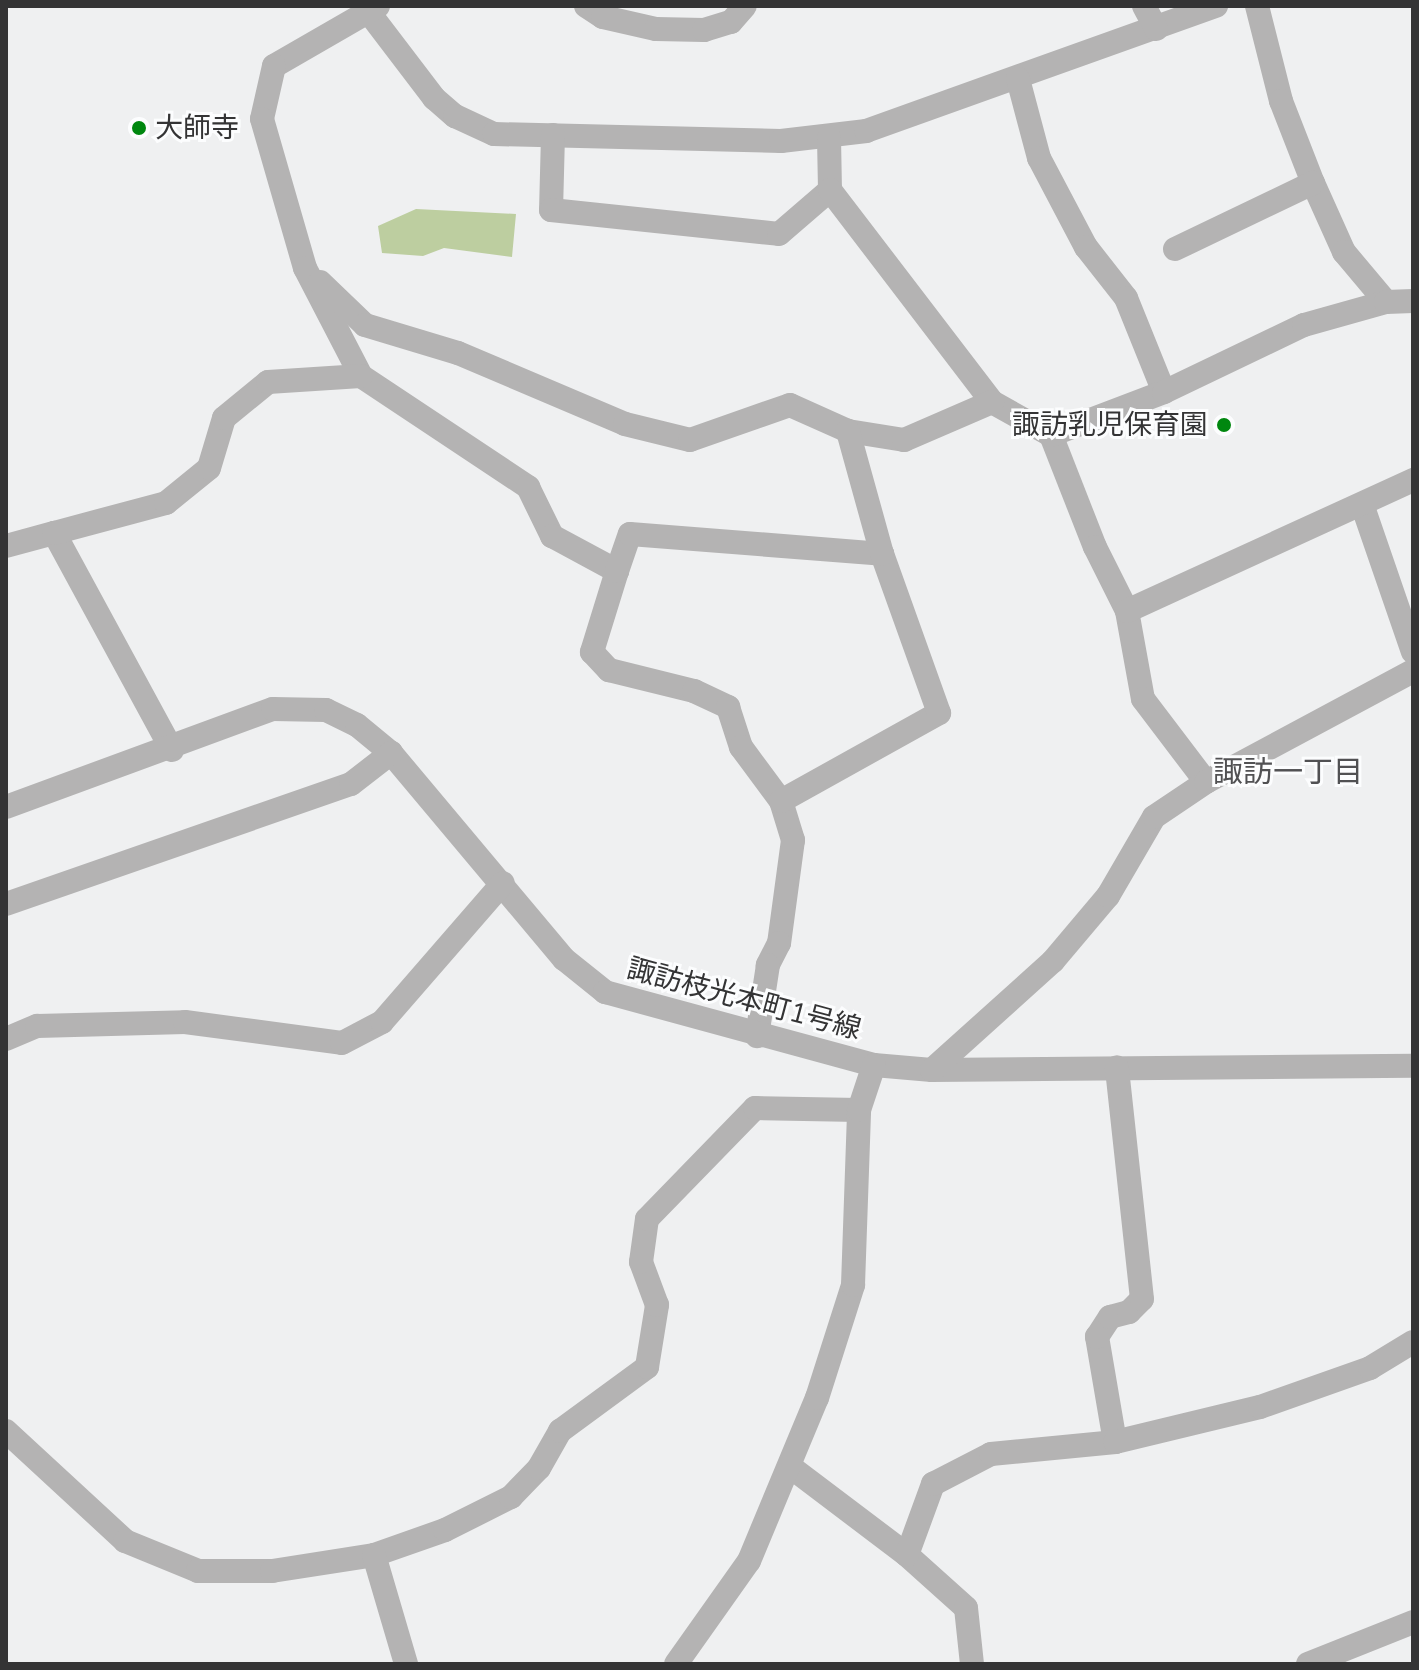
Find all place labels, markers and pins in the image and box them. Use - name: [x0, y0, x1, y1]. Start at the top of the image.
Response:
- place label: 大師寺: [155, 111, 239, 145]
- marker: 大師寺: [130, 119, 148, 137]
- place label: 諏訪乳児保育園: [1012, 408, 1208, 442]
- marker: 諏訪乳児保育園: [1215, 416, 1233, 434]

